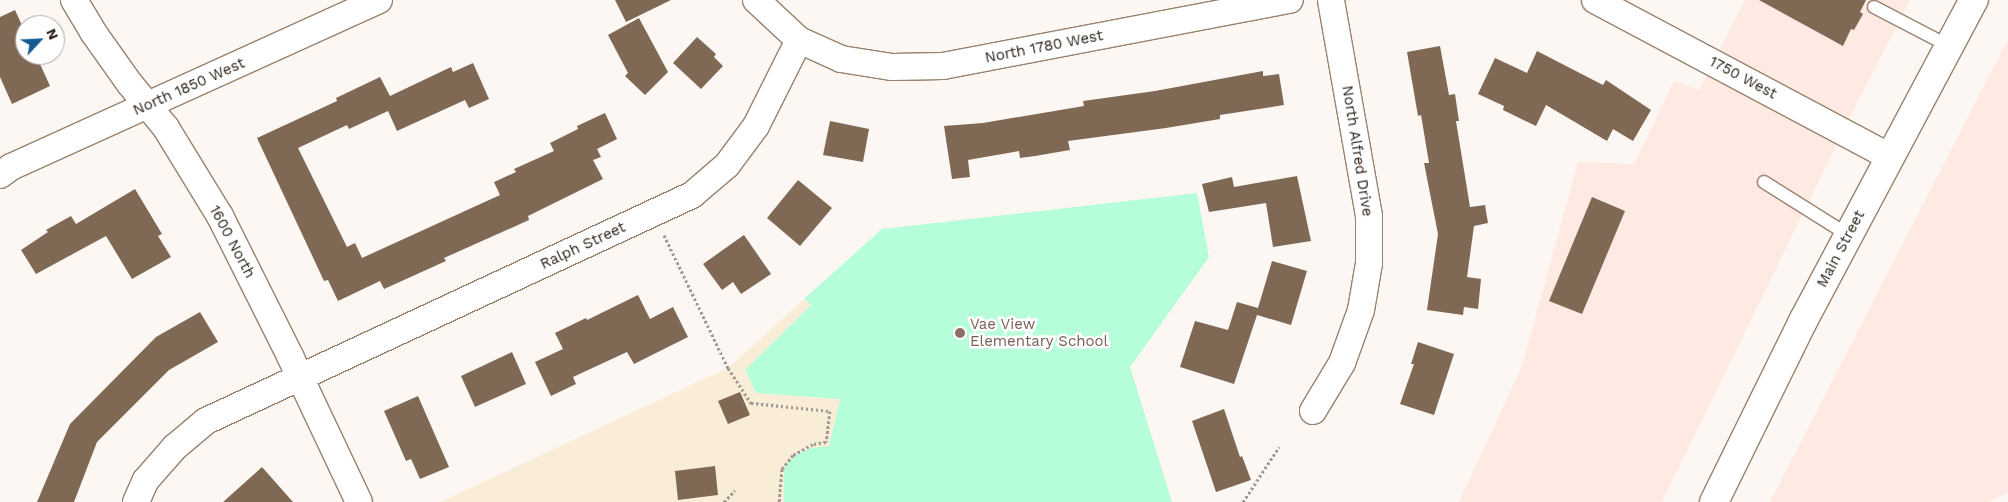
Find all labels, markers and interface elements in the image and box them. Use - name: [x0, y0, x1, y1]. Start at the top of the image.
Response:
- north arrow: [15, 15, 65, 65]
- text: N: [43, 26, 62, 42]
- street label: North 1780 West: [983, 27, 1105, 67]
- street label: 1750 West: [1706, 53, 1780, 103]
- street label: North 1850 West: [130, 54, 248, 120]
- street label: North Alfred Drive: [1338, 84, 1376, 218]
- street label: 1600 North: [205, 203, 259, 281]
- street label: Main Street: [1813, 207, 1869, 291]
- street label: Ralph Street: [538, 218, 628, 274]
- place label: Vae View Elementary School: [970, 315, 1109, 350]
- marker: Vae View Elementary School: [954, 327, 966, 339]

